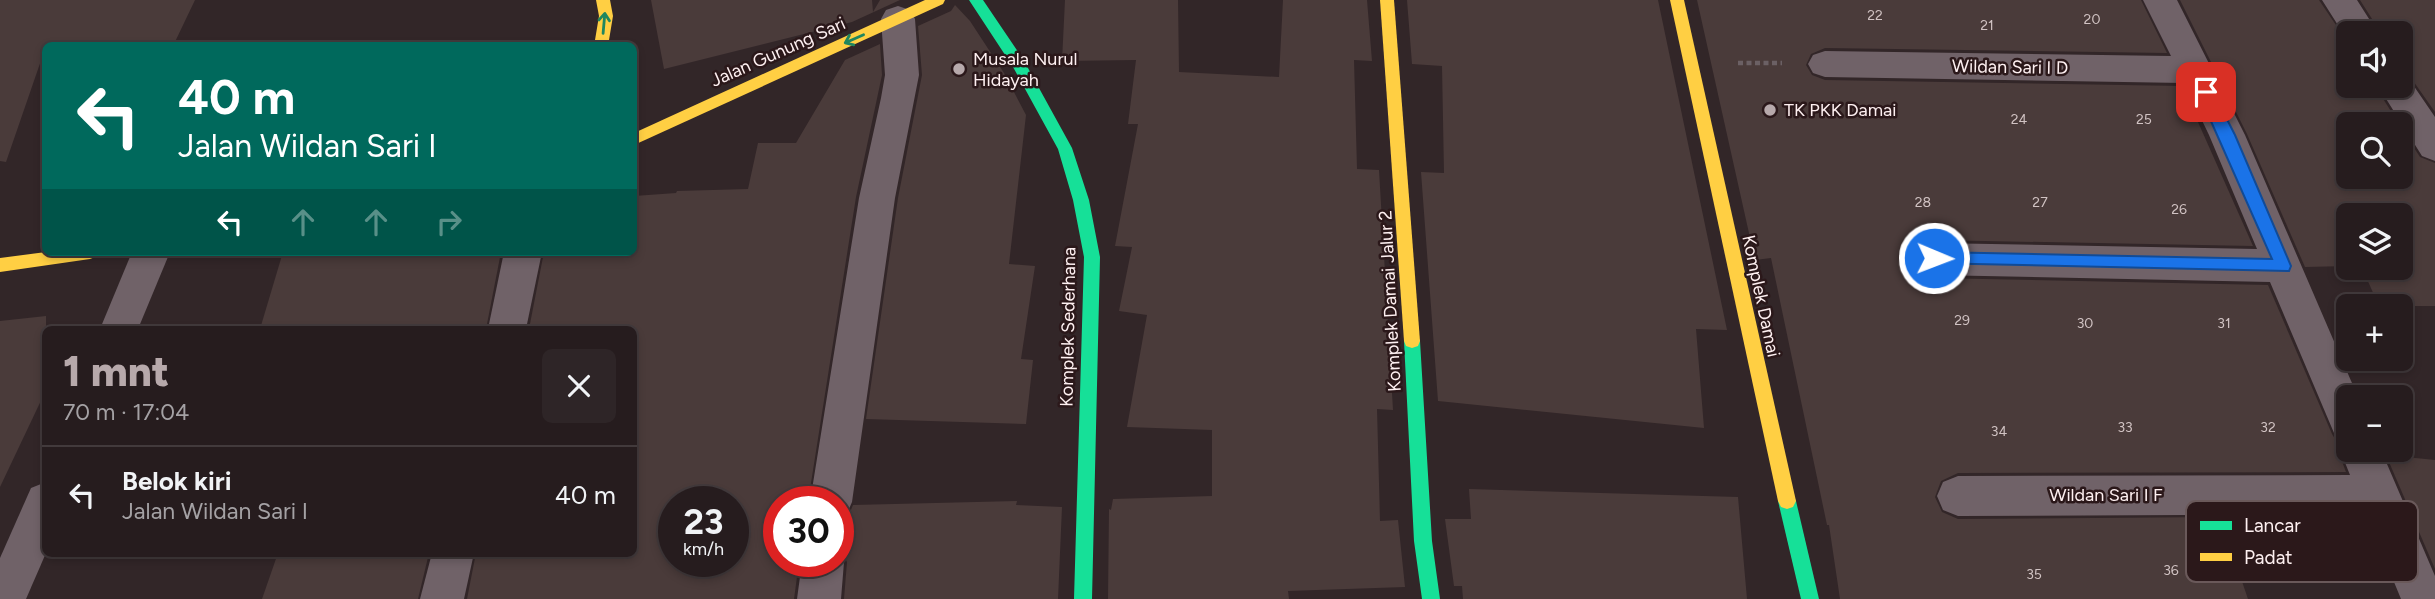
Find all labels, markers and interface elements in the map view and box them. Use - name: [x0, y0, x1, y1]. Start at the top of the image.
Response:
- house number: 22: [1867, 7, 1883, 24]
- house number: 20: [2084, 11, 2100, 28]
- one-way arrow: [598, 12, 611, 35]
- street label: Jalan Gunung Sari: [707, 12, 849, 92]
- house number: 21: [1980, 17, 1994, 34]
- map controls: [2336, 21, 2413, 462]
- button: sound: [2336, 21, 2413, 98]
- one-way arrow: [844, 33, 865, 46]
- place label: Musala Nurul Hidayah: [973, 48, 1078, 91]
- street label: Wildan Sari I D: [1952, 55, 2068, 79]
- marker: Musala Nurul Hidayah: [951, 61, 967, 77]
- pin: [2176, 62, 2236, 122]
- text: 40 m: [178, 67, 295, 126]
- icon: left: [63, 70, 154, 161]
- icon: arrive: [2187, 73, 2225, 111]
- place label: TK PKK Damai: [1784, 99, 1896, 121]
- marker: TK PKK Damai: [1762, 102, 1778, 118]
- house number: 24: [2011, 111, 2028, 128]
- house number: 25: [2136, 111, 2152, 128]
- button: search: [2336, 112, 2413, 189]
- text: Jalan Wildan Sari I: [178, 127, 437, 165]
- house number: 28: [1915, 194, 1931, 211]
- house number: 27: [2032, 194, 2048, 211]
- house number: 26: [2171, 201, 2187, 218]
- icon: left: [211, 203, 249, 241]
- icon: ahead: [284, 203, 322, 241]
- icon: ahead: [357, 203, 395, 241]
- icon: right: [430, 203, 468, 241]
- button: layers: [2336, 203, 2413, 280]
- street label: Komplek Damai Jalur 2: [1374, 210, 1406, 392]
- position arrow: [1897, 221, 1971, 295]
- street label: Komplek Damai: [1737, 233, 1785, 359]
- street label: Komplek Sederhana: [1056, 247, 1080, 407]
- button: +: [2336, 294, 2413, 371]
- house number: 29: [1954, 312, 1970, 329]
- house number: 30: [2077, 315, 2093, 332]
- house number: 31: [2217, 315, 2231, 332]
- text: 1 mnt: [63, 346, 169, 397]
- button: close: [542, 349, 616, 423]
- button: −: [2336, 385, 2413, 462]
- text: 70 m · 17:04: [63, 398, 189, 426]
- house number: 33: [2117, 419, 2133, 436]
- house number: 32: [2260, 419, 2276, 436]
- house number: 34: [1991, 423, 2007, 440]
- text: Belok kiri: [122, 465, 231, 497]
- icon: left: [63, 476, 101, 514]
- text: 40 m: [555, 479, 616, 511]
- street label: Wildan Sari I F: [2049, 484, 2163, 506]
- speed limit sign: 30: [763, 486, 854, 577]
- text: Jalan Wildan Sari I: [122, 497, 308, 525]
- text: 23: [684, 501, 723, 543]
- legend: [2186, 501, 2418, 582]
- text: Lancar: [2244, 514, 2301, 537]
- text: km/h: [683, 538, 724, 560]
- text: Padat: [2244, 546, 2293, 569]
- house number: 36: [2163, 562, 2179, 579]
- house number: 35: [2026, 566, 2042, 583]

